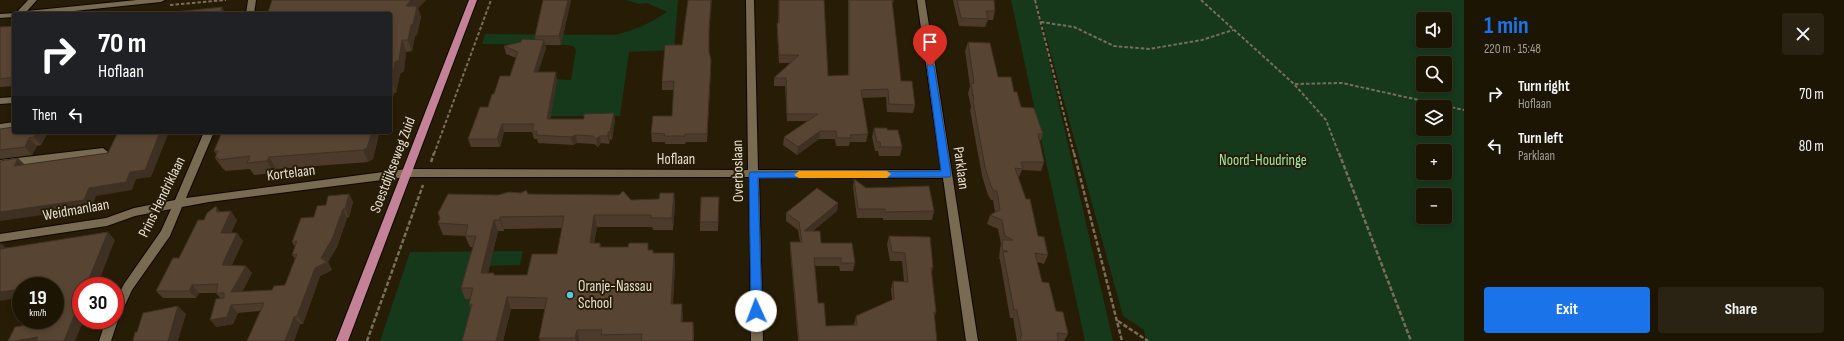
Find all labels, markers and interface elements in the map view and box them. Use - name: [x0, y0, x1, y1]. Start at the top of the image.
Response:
- text: 1 min: [1484, 11, 1529, 40]
- map controls: [1416, 12, 1452, 224]
- button: sound: [1416, 12, 1452, 48]
- button: close: [1782, 13, 1824, 55]
- pin: [913, 25, 947, 66]
- text: 70 m: [98, 27, 146, 60]
- icon: right: [32, 28, 84, 80]
- icon: arrive: [919, 31, 941, 53]
- text: 220 m · 15:48: [1484, 41, 1541, 57]
- button: search: [1416, 56, 1452, 92]
- text: Hoflaan: [98, 61, 144, 82]
- text: Turn right: [1518, 77, 1570, 96]
- icon: right: [1484, 83, 1506, 105]
- text: 70 m: [1799, 85, 1824, 104]
- text: Hoflaan: [1518, 96, 1551, 112]
- button: layers: [1416, 100, 1452, 136]
- icon: left: [65, 104, 87, 126]
- text: Then: [32, 106, 57, 125]
- street label: Soestdijkseweg Zuid: [366, 114, 420, 216]
- text: Turn left: [1518, 129, 1563, 148]
- icon: left: [1484, 135, 1506, 157]
- text: 80 m: [1799, 137, 1824, 156]
- street label: Overboslaan: [728, 140, 748, 202]
- button: +: [1416, 144, 1452, 180]
- street label: Parklaan: [949, 146, 973, 190]
- text: Parklaan: [1518, 148, 1555, 164]
- street label: Hoflaan: [657, 150, 695, 169]
- park label: Noord-Houdringe: [1219, 151, 1307, 170]
- street label: Prins Hendriklaan: [134, 153, 190, 241]
- street label: Kortelaan: [266, 161, 316, 185]
- button: −: [1416, 188, 1452, 224]
- street label: Weidmanlaan: [41, 195, 111, 225]
- speed limit sign: 30: [72, 277, 124, 329]
- place label: Oranje-Nassau School: [578, 277, 652, 313]
- text: 19: [29, 286, 47, 310]
- button: Exit: [1484, 287, 1650, 333]
- button: Share: [1658, 287, 1824, 333]
- marker: Oranje-Nassau School: [565, 290, 575, 300]
- position arrow: [735, 290, 777, 332]
- text: km/h: [29, 307, 47, 319]

